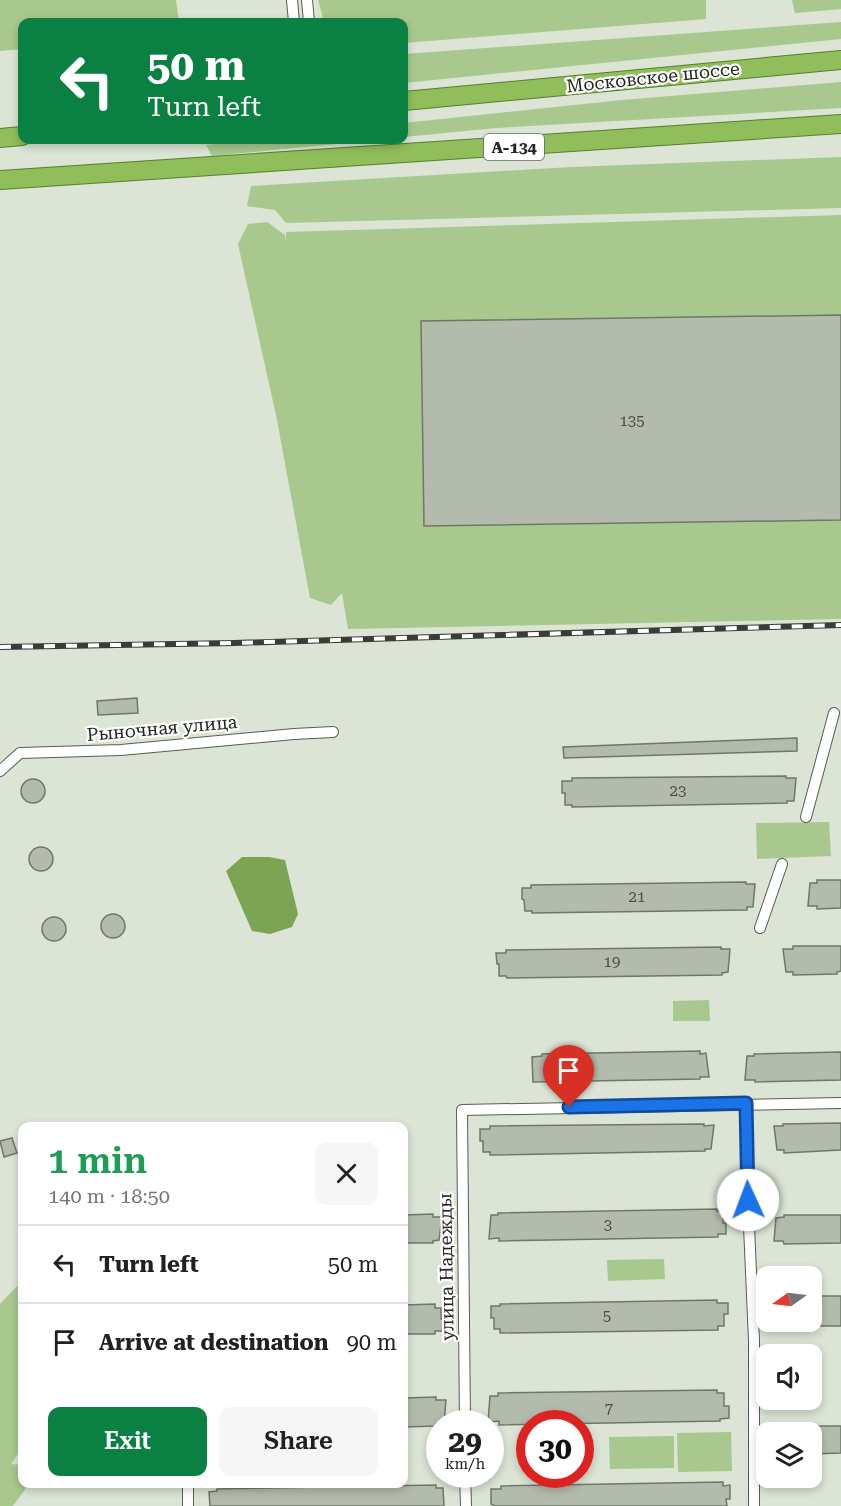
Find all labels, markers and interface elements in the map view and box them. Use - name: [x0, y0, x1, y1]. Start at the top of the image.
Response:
- text: 50 m: [147, 41, 245, 90]
- icon: left: [48, 42, 126, 120]
- street label: Московское шоссе: [565, 57, 741, 97]
- text: Turn left: [147, 91, 261, 123]
- road number: А-134: [484, 134, 544, 160]
- house number: 135: [619, 412, 645, 430]
- street label: Рыночная улица: [86, 711, 238, 745]
- house number: 23: [670, 782, 686, 800]
- house number: 21: [629, 888, 645, 906]
- house number: 19: [604, 953, 620, 971]
- pin: [543, 1045, 594, 1107]
- icon: arrive: [552, 1054, 585, 1087]
- text: 1 min: [48, 1140, 147, 1182]
- button: close: [315, 1142, 378, 1205]
- position arrow: [716, 1168, 780, 1232]
- text: 140 m · 18:50: [48, 1184, 170, 1208]
- street label: улица Надежды: [434, 1193, 458, 1341]
- house number: 3: [604, 1216, 612, 1234]
- icon: left: [48, 1248, 81, 1281]
- text: Turn left: [99, 1252, 199, 1277]
- text: 50 m: [328, 1252, 378, 1277]
- north arrow: [756, 1266, 822, 1332]
- map controls: [756, 1266, 822, 1488]
- house number: 5: [603, 1307, 611, 1325]
- icon: arrive: [48, 1326, 81, 1359]
- text: Arrive at destination: [99, 1330, 328, 1355]
- text: 90 m: [346, 1330, 397, 1355]
- button: sound: [756, 1344, 822, 1410]
- house number: 7: [605, 1399, 613, 1417]
- button: Exit: [48, 1407, 207, 1476]
- button: Share: [219, 1407, 378, 1476]
- speed limit sign: 30: [516, 1410, 594, 1488]
- button: layers: [756, 1422, 822, 1488]
- text: 29: [448, 1424, 482, 1459]
- text: km/h: [445, 1455, 485, 1473]

